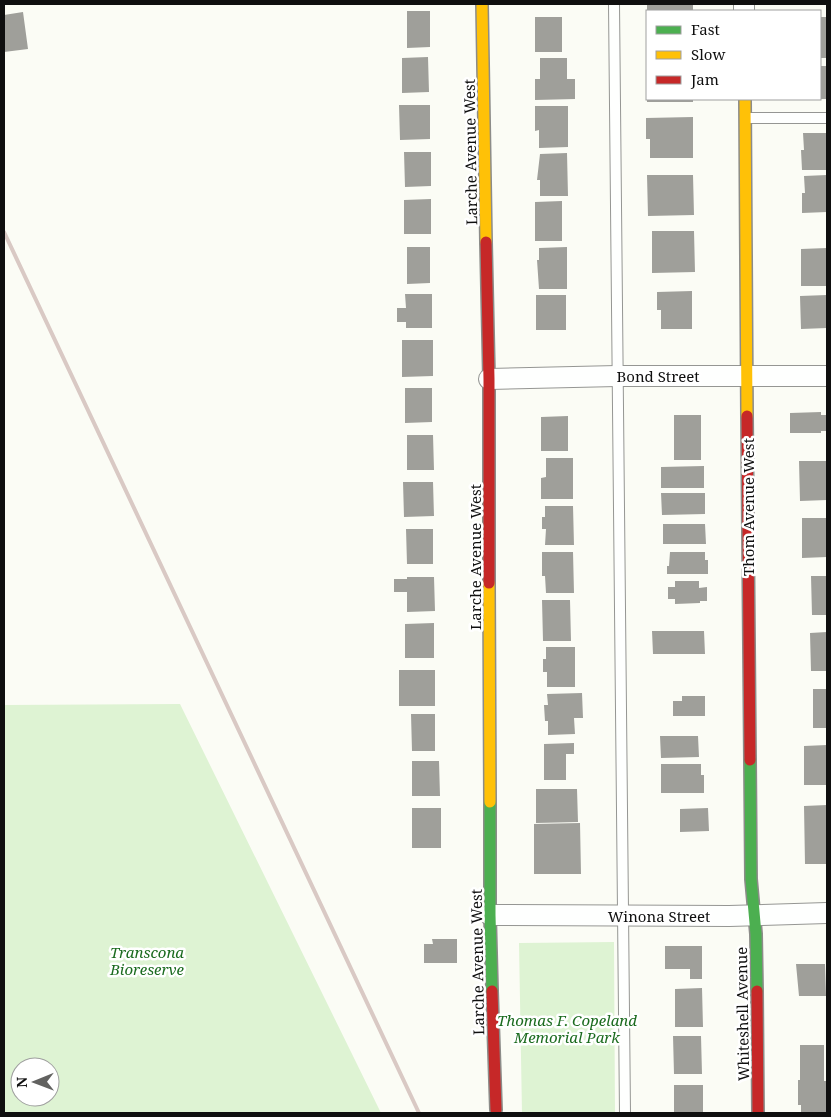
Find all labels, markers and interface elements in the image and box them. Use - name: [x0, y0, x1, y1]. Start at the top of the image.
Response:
- legend: [646, 10, 821, 100]
- text: Fast: [691, 19, 720, 39]
- text: Slow: [691, 44, 725, 64]
- text: Jam: [690, 69, 719, 89]
- street label: Larche Avenue West: [459, 79, 481, 225]
- street label: Bond Street: [616, 366, 700, 386]
- street label: Thom Avenue West: [738, 438, 758, 576]
- street label: Larche Avenue West: [465, 484, 485, 630]
- street label: Larche Avenue West: [466, 889, 488, 1035]
- street label: Winona Street: [608, 906, 710, 926]
- park label: Transcona Bioreserve: [109, 942, 185, 979]
- street label: Whiteshell Avenue: [731, 947, 753, 1081]
- park label: Thomas F. Copeland Memorial Park: [497, 1010, 637, 1047]
- north arrow: [10, 1057, 60, 1107]
- text: N: [12, 1077, 31, 1088]

